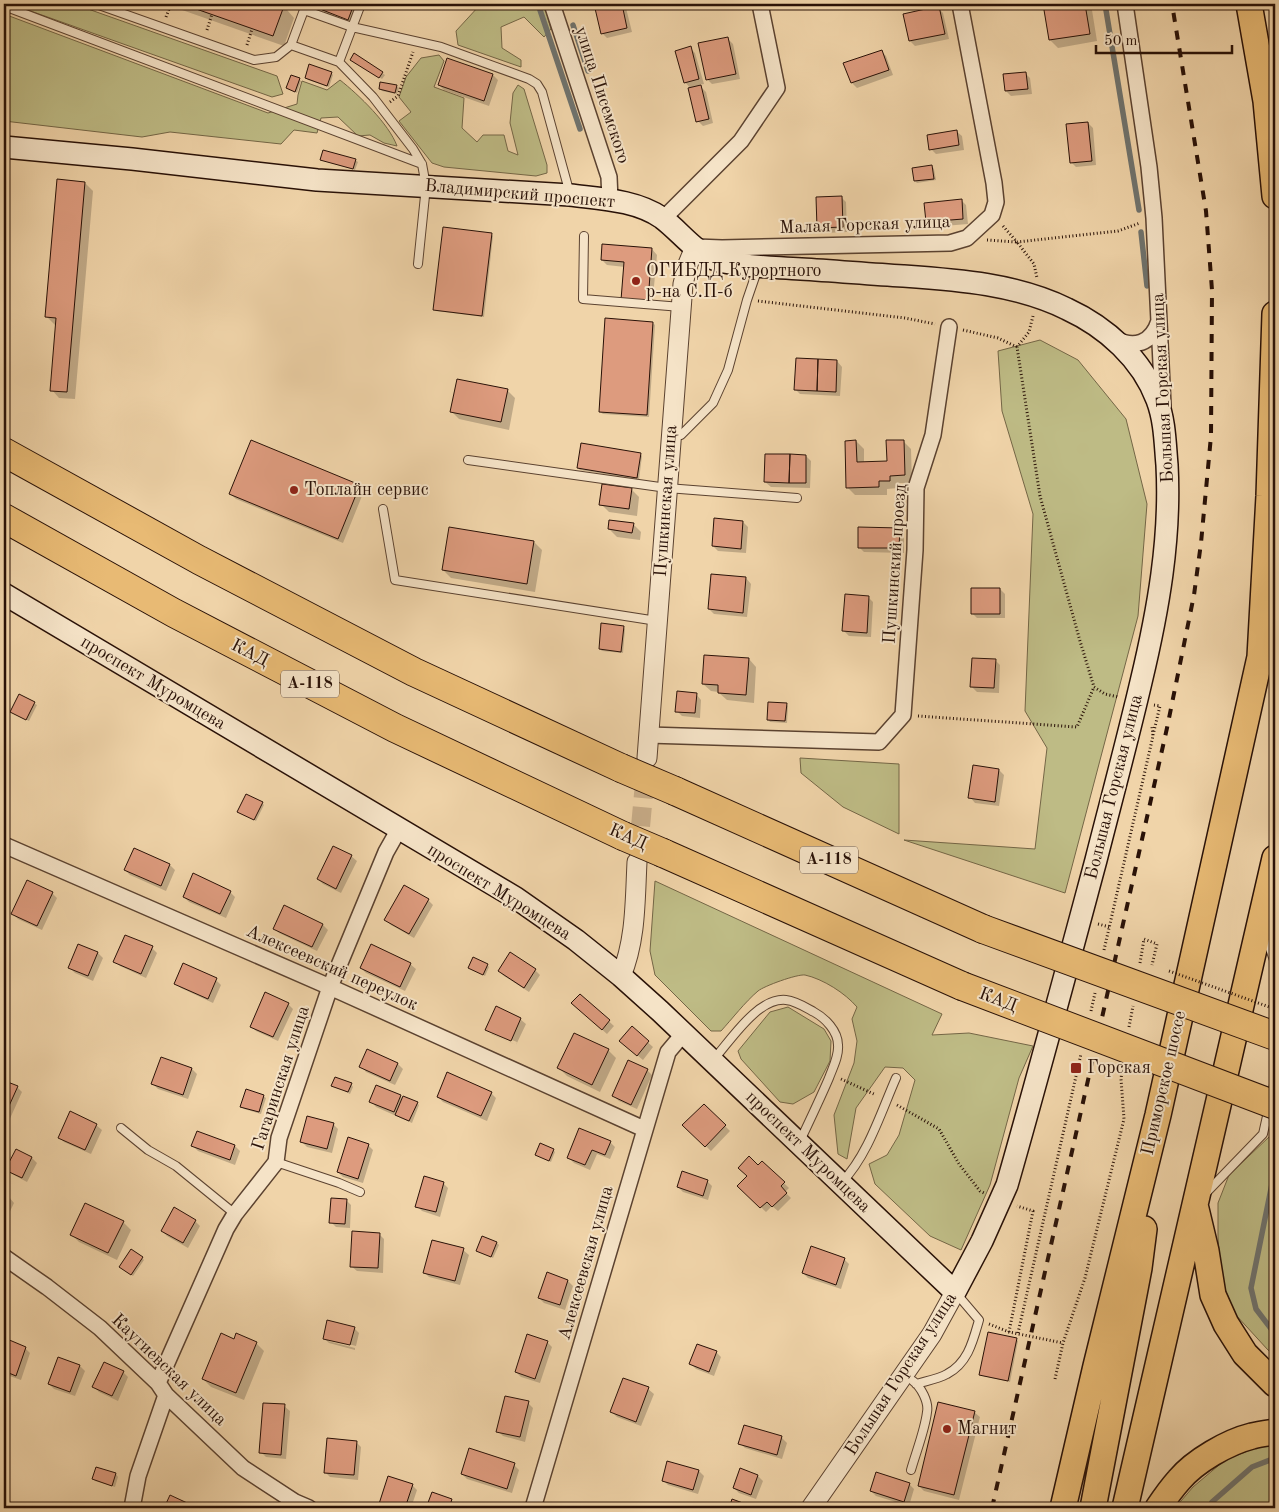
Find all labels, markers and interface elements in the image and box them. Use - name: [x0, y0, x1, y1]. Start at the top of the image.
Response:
- scale bar: [1096, 22, 1233, 54]
- street label: улица Писемского: [571, 24, 633, 166]
- text: 50 m: [1104, 34, 1138, 49]
- street label: Владимирский проспект: [424, 177, 616, 211]
- street label: Малая Горская улица: [779, 213, 951, 237]
- place label: ОГИБДД Курортного р-на С.П-б: [646, 262, 822, 301]
- marker: ОГИБДД Курортного р-на С.П-б: [630, 275, 642, 287]
- street label: Большая Горская улица: [1149, 293, 1177, 483]
- street label: Пушкинская улица: [652, 424, 680, 578]
- place label: Топлайн сервис: [304, 481, 429, 499]
- street label: Пушкинский проезд: [880, 483, 910, 645]
- marker: Топлайн сервис: [288, 484, 300, 496]
- street label: проспект Муромцева: [77, 633, 229, 733]
- street label: КАД: [228, 636, 272, 670]
- road number: А-118: [281, 671, 339, 698]
- street label: Большая Горская улица: [1082, 693, 1146, 881]
- street label: КАД: [606, 821, 650, 853]
- street label: проспект Муромцева: [424, 840, 574, 944]
- road number: А-118: [800, 846, 858, 874]
- street label: Алексеевский переулок: [243, 922, 421, 1014]
- street label: КАД: [976, 984, 1020, 1016]
- street label: Гагаринская улица: [249, 1003, 313, 1153]
- street label: Приморское шоссе: [1139, 1009, 1189, 1157]
- place label: Горская: [1087, 1059, 1151, 1077]
- marker: Горская: [1069, 1061, 1083, 1075]
- street label: проспект Муромцева: [742, 1088, 874, 1216]
- street label: Алексеевская улица: [555, 1184, 617, 1342]
- street label: Большая Горская улица: [842, 1289, 960, 1459]
- street label: Каугиевская улица: [108, 1311, 230, 1429]
- place label: Магнит: [957, 1420, 1017, 1438]
- marker: Магнит: [941, 1423, 953, 1435]

